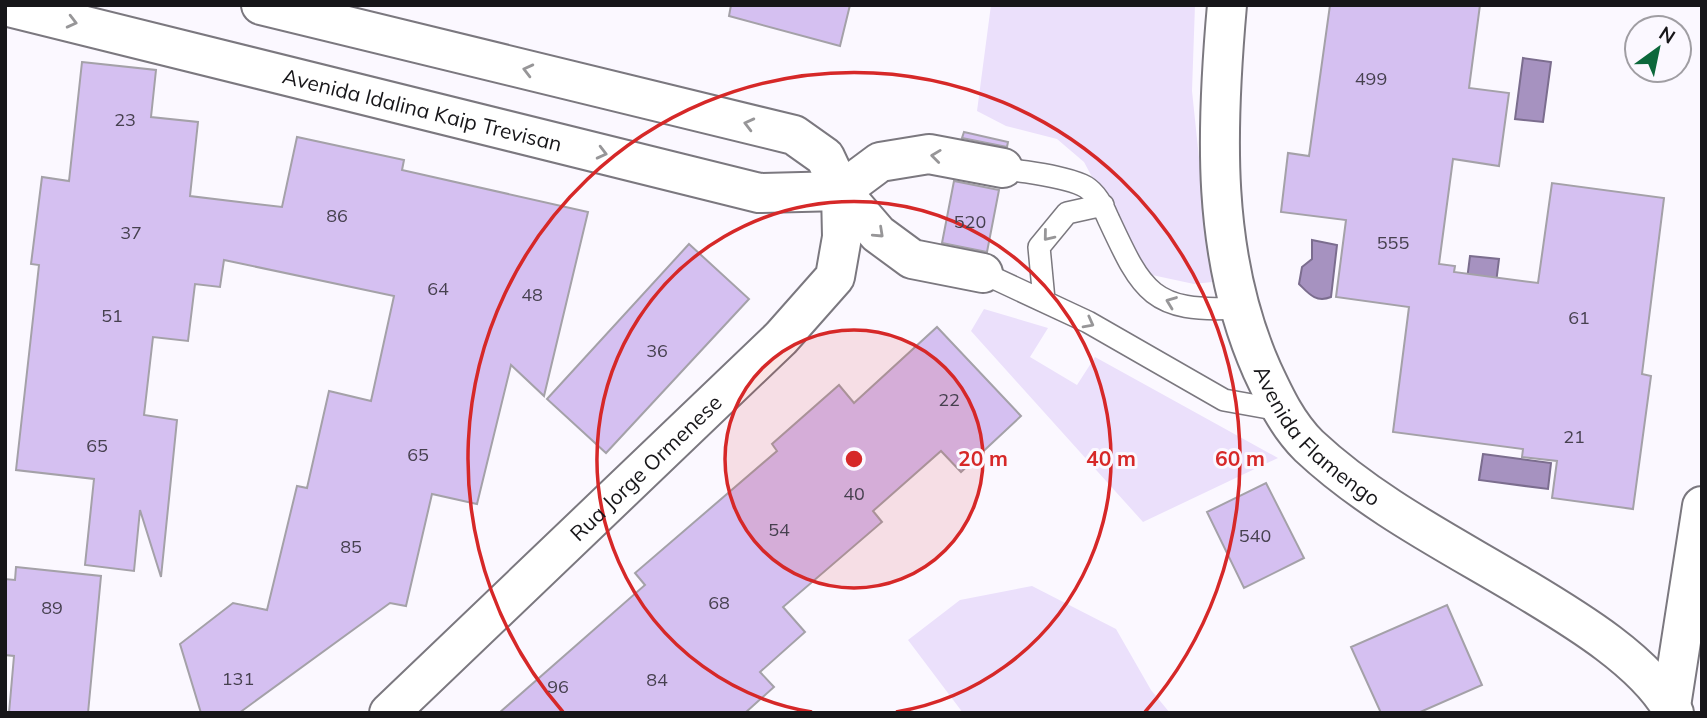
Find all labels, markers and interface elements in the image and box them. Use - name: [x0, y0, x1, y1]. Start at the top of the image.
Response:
- one-way arrow: [65, 14, 77, 28]
- north arrow: [1623, 14, 1693, 84]
- text: N: [1655, 21, 1680, 49]
- street label: Avenida Idalina Kaip Trevisan: [280, 62, 565, 157]
- one-way arrow: [522, 64, 534, 78]
- house number: 499: [1355, 67, 1387, 90]
- house number: 23: [114, 108, 136, 131]
- one-way arrow: [743, 118, 755, 132]
- one-way arrow: [595, 145, 607, 159]
- one-way arrow: [930, 149, 941, 164]
- house number: 86: [326, 204, 348, 227]
- house number: 520: [954, 210, 986, 233]
- house number: 37: [120, 221, 142, 244]
- one-way arrow: [871, 224, 884, 237]
- one-way arrow: [1044, 228, 1056, 241]
- house number: 555: [1377, 231, 1409, 254]
- house number: 64: [427, 277, 449, 300]
- house number: 48: [521, 283, 543, 306]
- one-way arrow: [1165, 296, 1177, 310]
- house number: 51: [101, 304, 123, 327]
- house number: 61: [1568, 306, 1590, 329]
- one-way arrow: [1082, 315, 1094, 328]
- house number: 36: [646, 339, 668, 362]
- street label: Avenida Flamengo: [1249, 361, 1386, 511]
- house number: 22: [938, 388, 960, 411]
- street label: Rua Jorge Ormenese: [564, 389, 727, 546]
- house number: 21: [1563, 425, 1585, 448]
- house number: 65: [86, 434, 108, 457]
- house number: 65: [407, 443, 429, 466]
- text: 20 m: [958, 445, 1008, 471]
- text: 40 m: [1086, 445, 1136, 471]
- text: 60 m: [1215, 445, 1265, 471]
- centre of rings: [842, 447, 866, 471]
- house number: 40: [843, 482, 865, 505]
- house number: 54: [768, 518, 790, 541]
- house number: 540: [1239, 524, 1271, 547]
- house number: 85: [340, 535, 362, 558]
- house number: 68: [708, 591, 730, 614]
- house number: 89: [41, 596, 63, 619]
- house number: 131: [222, 667, 254, 690]
- house number: 84: [646, 668, 668, 691]
- house number: 96: [547, 675, 569, 698]

